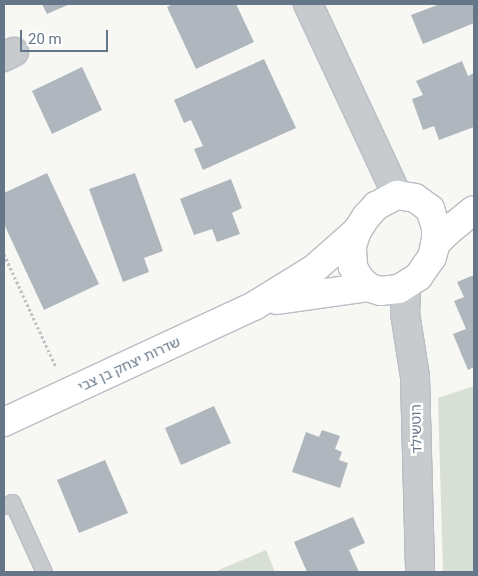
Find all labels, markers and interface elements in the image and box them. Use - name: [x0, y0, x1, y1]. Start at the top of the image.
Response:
- scale bar: [22, 20, 110, 52]
- text: 20 m: [28, 30, 62, 48]
- street label: שדרות יצחק בן צבי: [75, 333, 183, 395]
- street label: רוטשילד: [407, 404, 425, 454]

